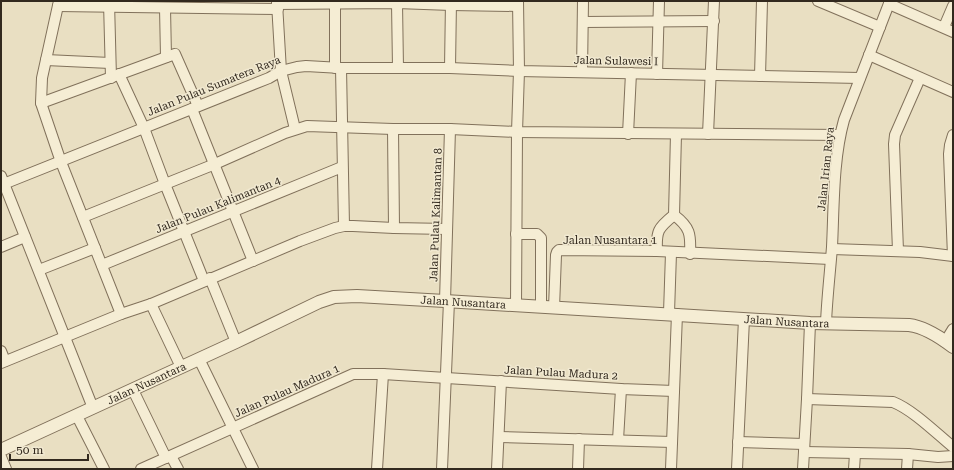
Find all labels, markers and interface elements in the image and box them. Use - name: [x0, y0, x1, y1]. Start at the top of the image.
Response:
- street label: Jalan Pulau Sumatera Raya: [146, 53, 282, 119]
- street label: Jalan Sulawesi I: [574, 54, 658, 68]
- street label: Jalan Irian Raya: [815, 126, 837, 212]
- street label: Jalan Pulau Kalimantan 8: [427, 148, 445, 282]
- street label: Jalan Pulau Kalimantan 4: [153, 174, 283, 236]
- street label: Jalan Nusantara 1: [563, 234, 657, 247]
- street label: Jalan Nusantara: [420, 293, 506, 311]
- street label: Jalan Nusantara: [744, 313, 829, 330]
- street label: Jalan Nusantara: [105, 359, 188, 407]
- street label: Jalan Pulau Madura 1: [232, 362, 342, 420]
- street label: Jalan Pulau Madura 2: [504, 364, 618, 382]
- scale bar: [10, 436, 88, 462]
- text: 50 m: [16, 443, 43, 457]

